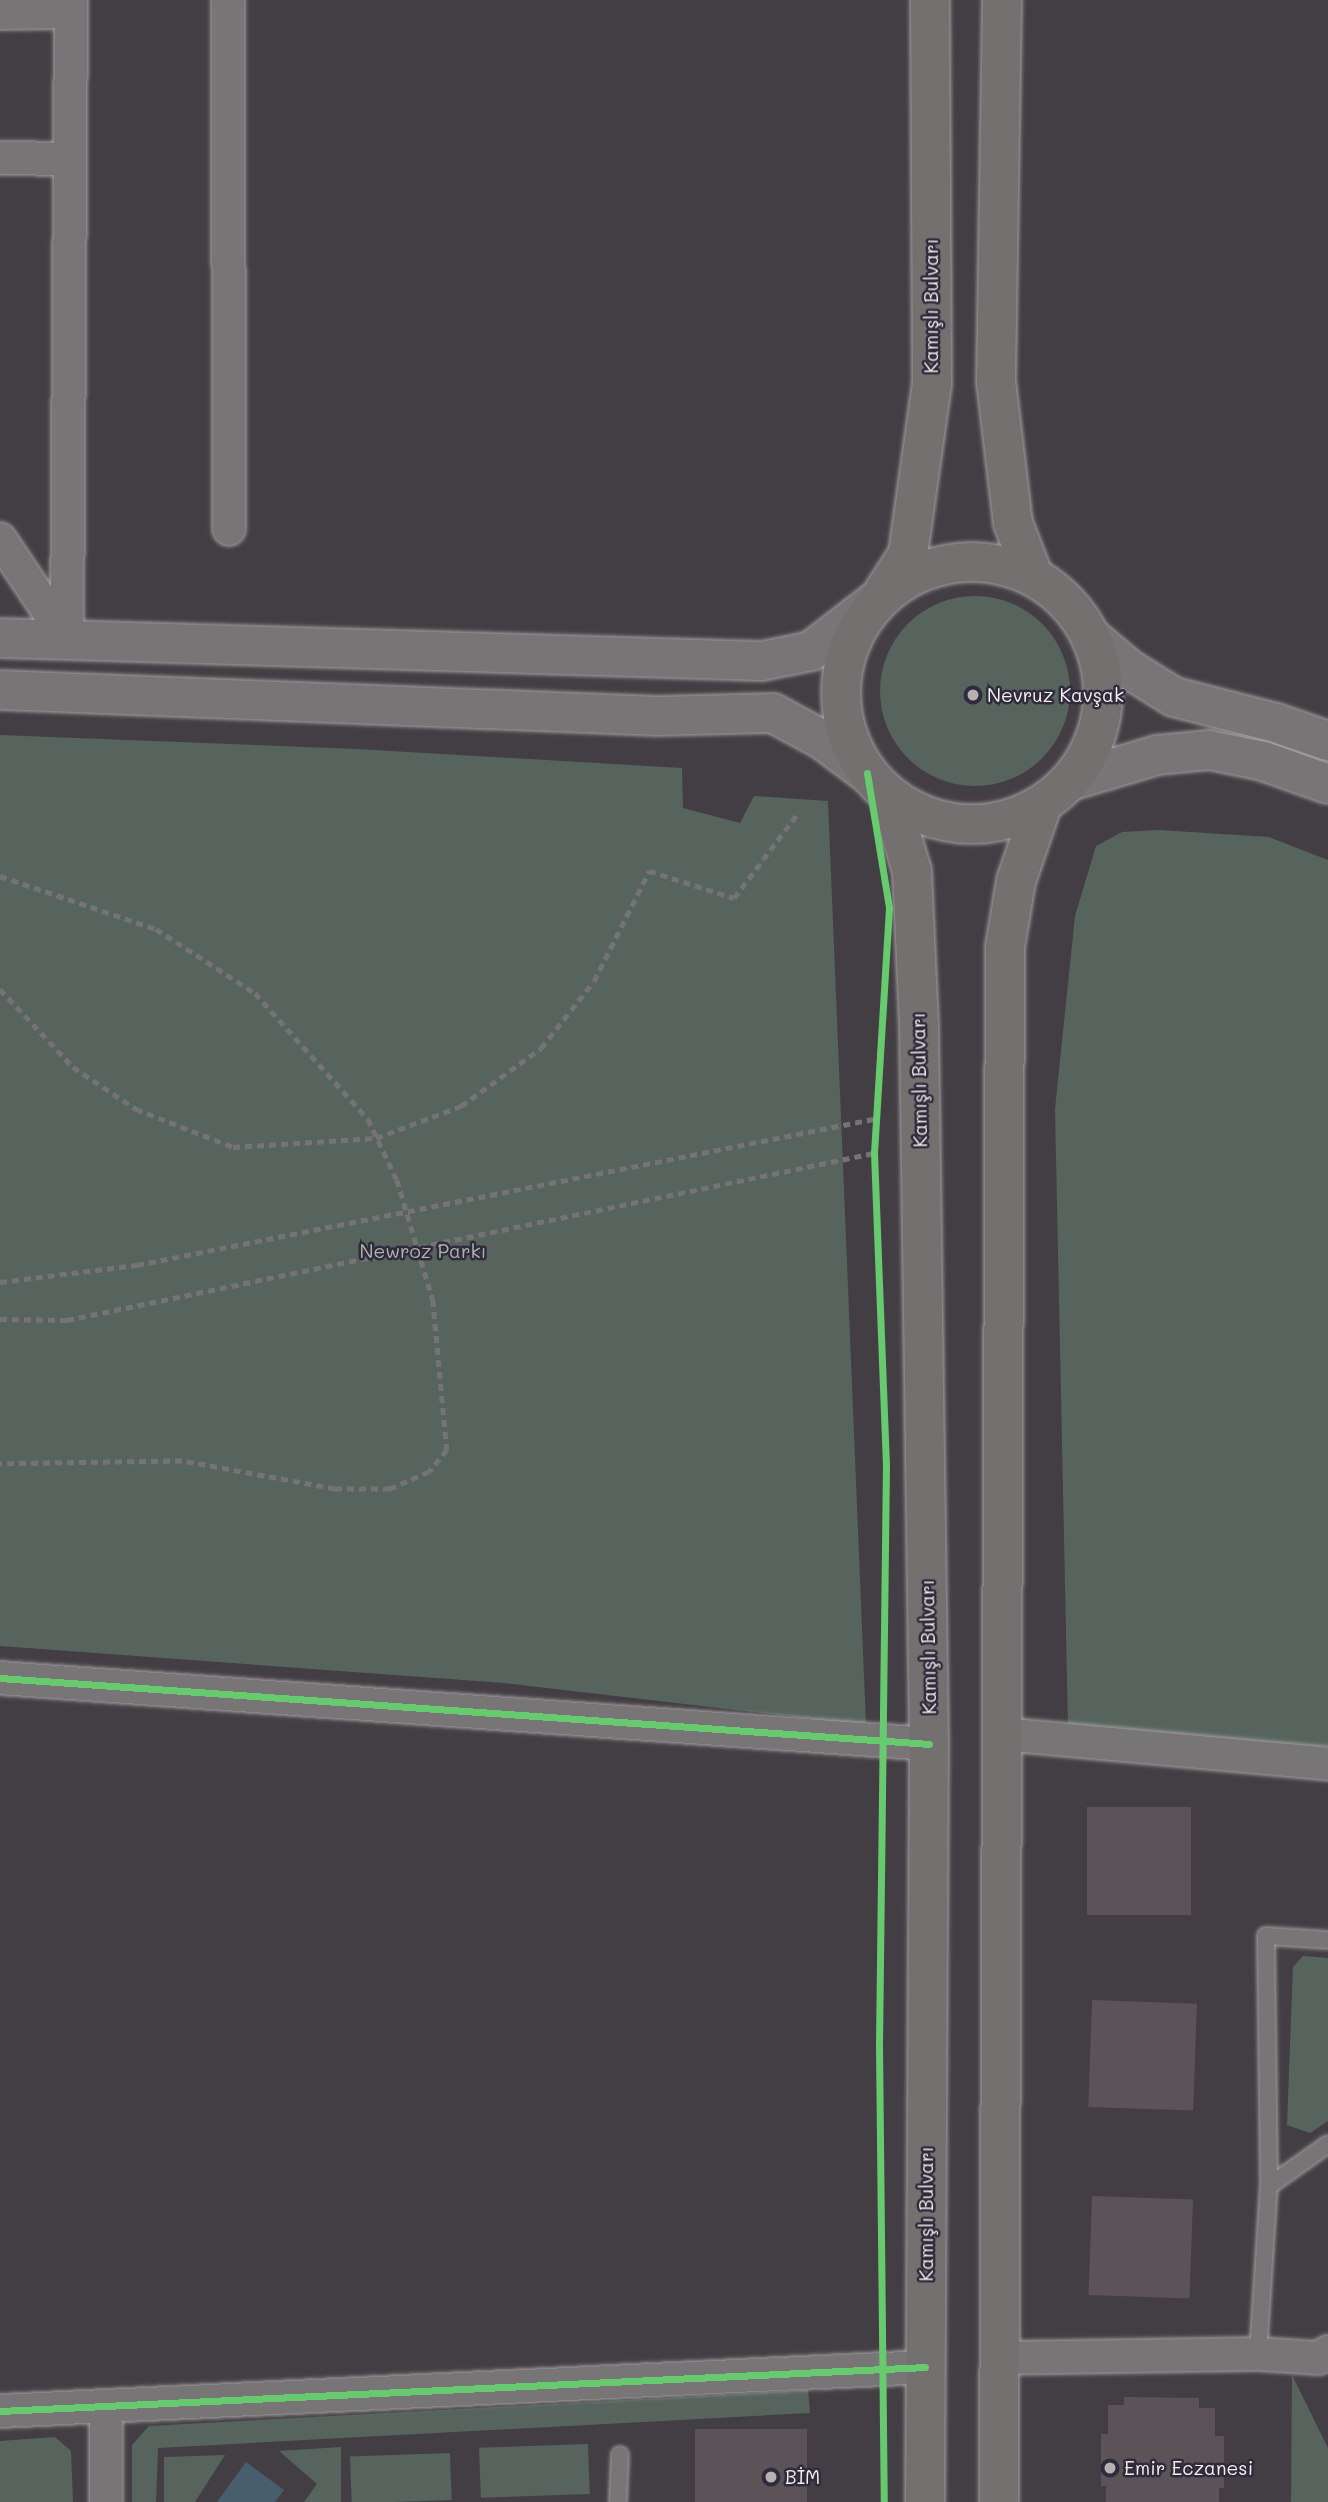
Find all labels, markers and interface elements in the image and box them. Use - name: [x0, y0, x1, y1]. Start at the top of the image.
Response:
- street label: Kamışlı Bulvarı: [920, 239, 942, 373]
- place label: Nevruz Kavşak: [987, 684, 1124, 706]
- marker: Nevruz Kavşak: [965, 687, 981, 703]
- street label: Kamışlı Bulvarı: [906, 1012, 932, 1148]
- park label: Newroz Parkı: [359, 1240, 487, 1262]
- street label: Kamışlı Bulvarı: [915, 1579, 941, 1715]
- street label: Kamışlı Bulvarı: [915, 2147, 937, 2281]
- place label: Emir Eczanesi: [1124, 2457, 1253, 2479]
- marker: Emir Eczanesi: [1102, 2460, 1118, 2476]
- place label: BİM: [785, 2466, 820, 2488]
- marker: BİM: [763, 2469, 779, 2485]

